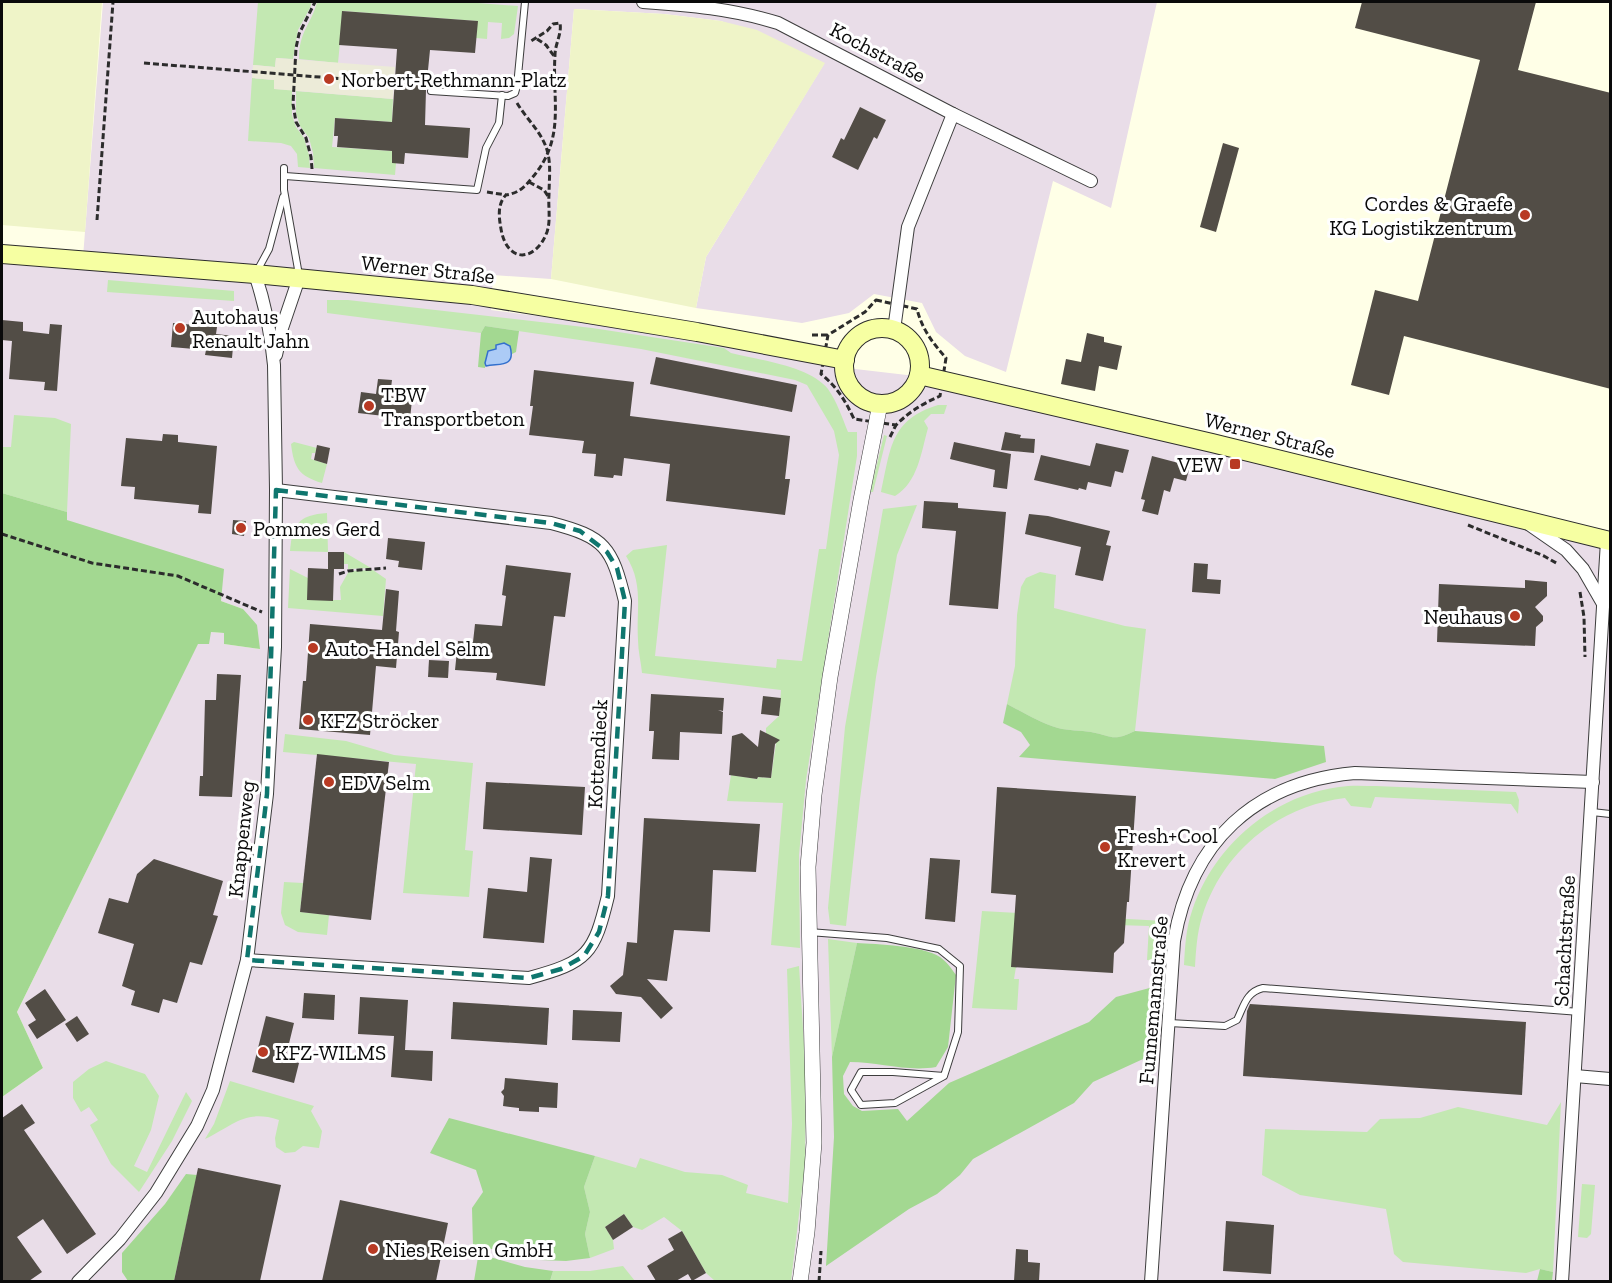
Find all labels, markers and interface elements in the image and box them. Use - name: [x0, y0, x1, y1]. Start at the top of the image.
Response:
- street label: Kochstraße: [826, 16, 930, 88]
- place label: Norbert-Rethmann-Platz: [341, 67, 567, 92]
- marker: Norbert-Rethmann-Platz: [322, 72, 336, 86]
- place label: Cordes & Graefe KG Logistikzentrum: [1329, 191, 1513, 240]
- marker: Cordes & Graefe KG Logistikzentrum: [1518, 208, 1532, 222]
- street label: Werner Straße: [360, 250, 496, 288]
- place label: Autohaus Renault Jahn: [192, 304, 309, 353]
- marker: Autohaus Renault Jahn: [173, 321, 187, 335]
- place label: TBW Transportbeton: [381, 382, 525, 431]
- marker: TBW Transportbeton: [362, 399, 376, 413]
- street label: Werner Straße: [1202, 407, 1338, 463]
- place label: VEW: [1176, 452, 1223, 477]
- marker: VEW: [1228, 457, 1242, 471]
- place label: Pommes Gerd: [253, 516, 381, 541]
- marker: Pommes Gerd: [234, 521, 248, 535]
- place label: Neuhaus: [1423, 604, 1503, 629]
- marker: Neuhaus: [1508, 609, 1522, 623]
- place label: Auto-Handel Selm: [325, 636, 490, 661]
- marker: Auto-Handel Selm: [306, 641, 320, 655]
- street label: Kottendieck: [582, 699, 612, 809]
- place label: KFZ Ströcker: [320, 708, 440, 733]
- marker: KFZ Ströcker: [301, 713, 315, 727]
- place label: EDV Selm: [341, 770, 430, 795]
- marker: EDV Selm: [322, 775, 336, 789]
- street label: Knappenweg: [222, 779, 260, 899]
- place label: Fresh+Cool Krevert: [1117, 823, 1218, 872]
- marker: Fresh+Cool Krevert: [1098, 840, 1112, 854]
- street label: Schachtstraße: [1548, 875, 1580, 1007]
- street label: Funnemannstraße: [1133, 914, 1173, 1085]
- place label: KFZ-WILMS: [275, 1040, 386, 1065]
- marker: KFZ-WILMS: [256, 1045, 270, 1059]
- place label: Nies Reisen GmbH: [385, 1237, 553, 1262]
- marker: Nies Reisen GmbH: [366, 1242, 380, 1256]

